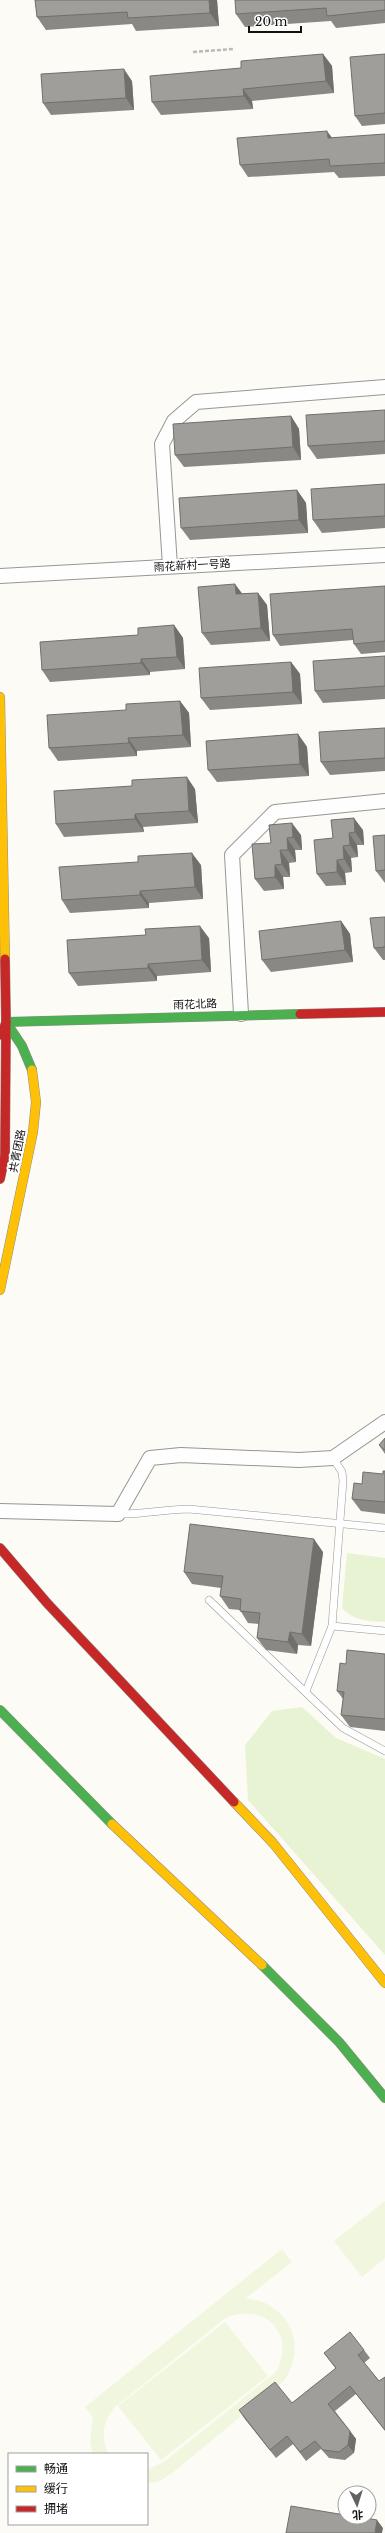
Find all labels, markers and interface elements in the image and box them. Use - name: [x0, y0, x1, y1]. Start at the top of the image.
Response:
- scale bar: [249, 8, 301, 34]
- text: 20 m: [255, 14, 287, 29]
- street label: 雨花新村一号路: [153, 556, 231, 574]
- street label: 雨花北路: [173, 996, 217, 1012]
- street label: 共青团路: [6, 1128, 28, 1174]
- legend: [8, 2453, 148, 2525]
- text: 畅通: [44, 2461, 68, 2476]
- text: 缓行: [44, 2481, 68, 2496]
- north arrow: [337, 2485, 377, 2525]
- text: 拥堵: [44, 2501, 68, 2516]
- text: 北: [352, 2508, 364, 2522]

